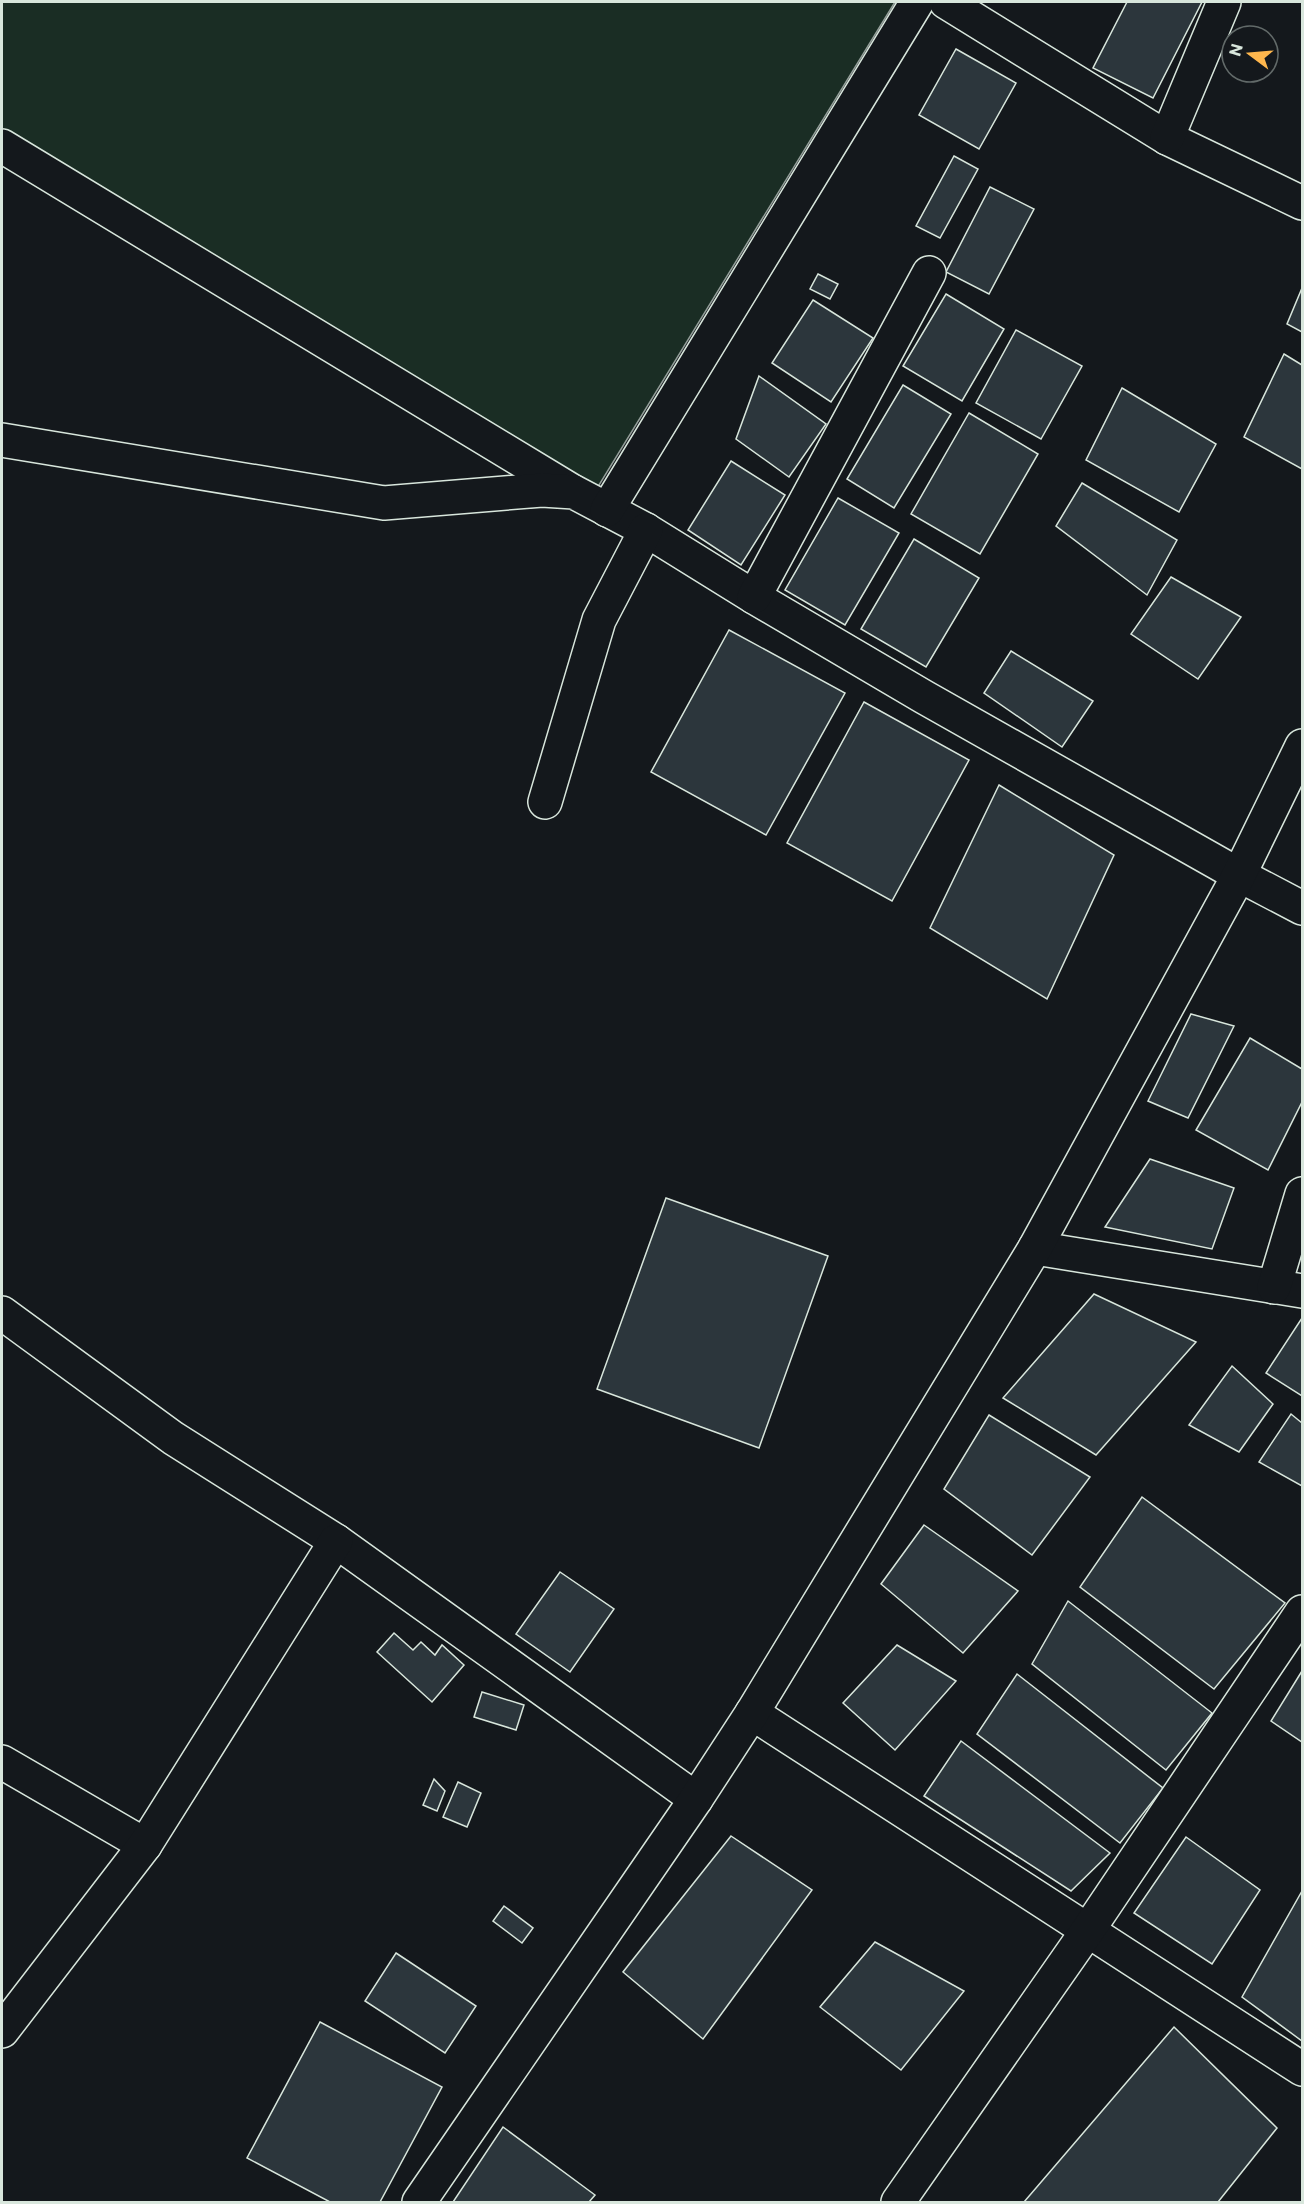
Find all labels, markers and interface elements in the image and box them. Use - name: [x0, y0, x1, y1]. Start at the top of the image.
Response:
- north arrow: [1220, 24, 1280, 84]
- text: N: [1224, 41, 1246, 58]

